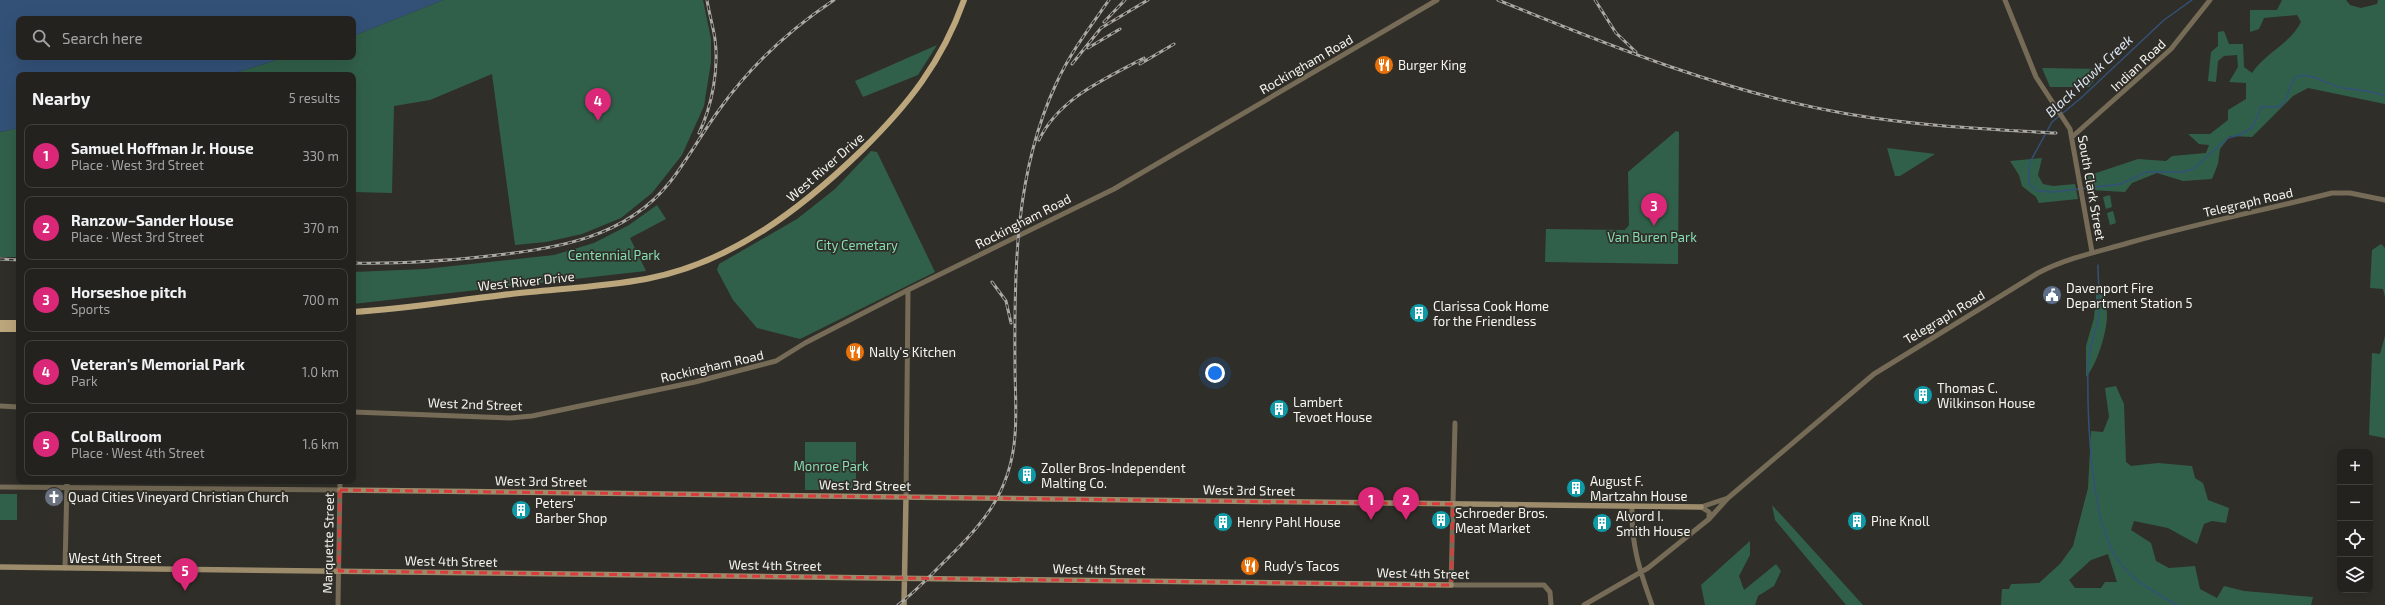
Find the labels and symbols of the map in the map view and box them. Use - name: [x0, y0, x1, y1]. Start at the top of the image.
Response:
- street label: Rockingham Road: [1256, 31, 1356, 97]
- water label: Black Hawk Creek: [2041, 31, 2136, 121]
- street label: Indian Road: [2107, 36, 2169, 94]
- restaurant icon: Burger King: [1373, 54, 1395, 76]
- place label: Burger King: [1398, 57, 1466, 73]
- pin: 4: [585, 88, 611, 121]
- street label: West River Drive: [783, 129, 867, 205]
- street label: South Clark Street: [2075, 134, 2109, 242]
- street label: Telegraph Road: [2202, 184, 2294, 220]
- street label: Rockingham Road: [972, 190, 1074, 252]
- pin: 3: [1641, 193, 1667, 226]
- park label: Van Buren Park: [1607, 229, 1697, 245]
- park label: City Cemetary: [816, 237, 898, 253]
- park label: Centennial Park: [568, 247, 661, 263]
- street label: West River Drive: [477, 268, 575, 294]
- place label: Davenport Fire Department Station 5: [2066, 280, 2193, 311]
- public building icon: Davenport Fire Department Station 5: [2041, 284, 2063, 306]
- street label: Telegraph Road: [1901, 287, 1987, 347]
- place label: Clarissa Cook Home for the Friendless: [1433, 298, 1549, 329]
- building icon: Clarissa Cook Home for the Friendless: [1408, 302, 1430, 324]
- restaurant icon: Nally's Kitchen: [844, 341, 866, 363]
- place label: Nally's Kitchen: [869, 344, 956, 360]
- street label: Rockingham Road: [659, 346, 765, 386]
- your location: [1205, 363, 1225, 383]
- place label: Thomas C. Wilkinson House: [1937, 380, 2035, 411]
- building icon: Thomas C. Wilkinson House: [1912, 384, 1934, 406]
- street label: West 2nd Street: [427, 394, 523, 414]
- place label: Lambert Tevoet House: [1293, 394, 1372, 425]
- building icon: Lambert Tevoet House: [1268, 398, 1290, 420]
- park label: Monroe Park: [793, 458, 869, 474]
- place label: Zoller Bros-Independent Malting Co.: [1041, 460, 1186, 491]
- building icon: Zoller Bros-Independent Malting Co.: [1016, 464, 1038, 486]
- street label: West 3rd Street: [495, 472, 587, 490]
- place label: August F. Martzahn House: [1590, 473, 1688, 504]
- street label: West 3rd Street: [819, 476, 911, 494]
- building icon: August F. Martzahn House: [1565, 477, 1587, 499]
- street label: West 3rd Street: [1203, 481, 1295, 499]
- church icon: Quad Cities Vineyard Christian Church: [43, 486, 65, 508]
- pin: 1: [1358, 487, 1384, 520]
- pin: 2: [1393, 487, 1419, 520]
- place label: Quad Cities Vineyard Christian Church: [68, 489, 289, 505]
- street label: Marquette Street: [319, 492, 337, 594]
- place label: Peters' Barber Shop: [535, 495, 607, 526]
- building icon: Peters' Barber Shop: [510, 499, 532, 521]
- place label: Schroeder Bros. Meat Market: [1455, 505, 1548, 536]
- place label: Alvord I. Smith House: [1616, 508, 1690, 539]
- building icon: Schroeder Bros. Meat Market: [1430, 509, 1452, 531]
- building icon: Pine Knoll: [1846, 510, 1868, 532]
- building icon: Henry Pahl House: [1212, 511, 1234, 533]
- building icon: Alvord I. Smith House: [1591, 512, 1613, 534]
- place label: Pine Knoll: [1871, 513, 1930, 529]
- place label: Henry Pahl House: [1237, 514, 1341, 530]
- street label: West 4th Street: [68, 550, 162, 566]
- street label: West 4th Street: [404, 552, 498, 570]
- restaurant icon: Rudy's Tacos: [1239, 555, 1261, 577]
- street label: West 4th Street: [728, 556, 822, 574]
- pin: 5: [172, 558, 198, 591]
- place label: Rudy's Tacos: [1264, 558, 1339, 574]
- street label: West 4th Street: [1052, 560, 1146, 578]
- street label: West 4th Street: [1376, 564, 1470, 582]

